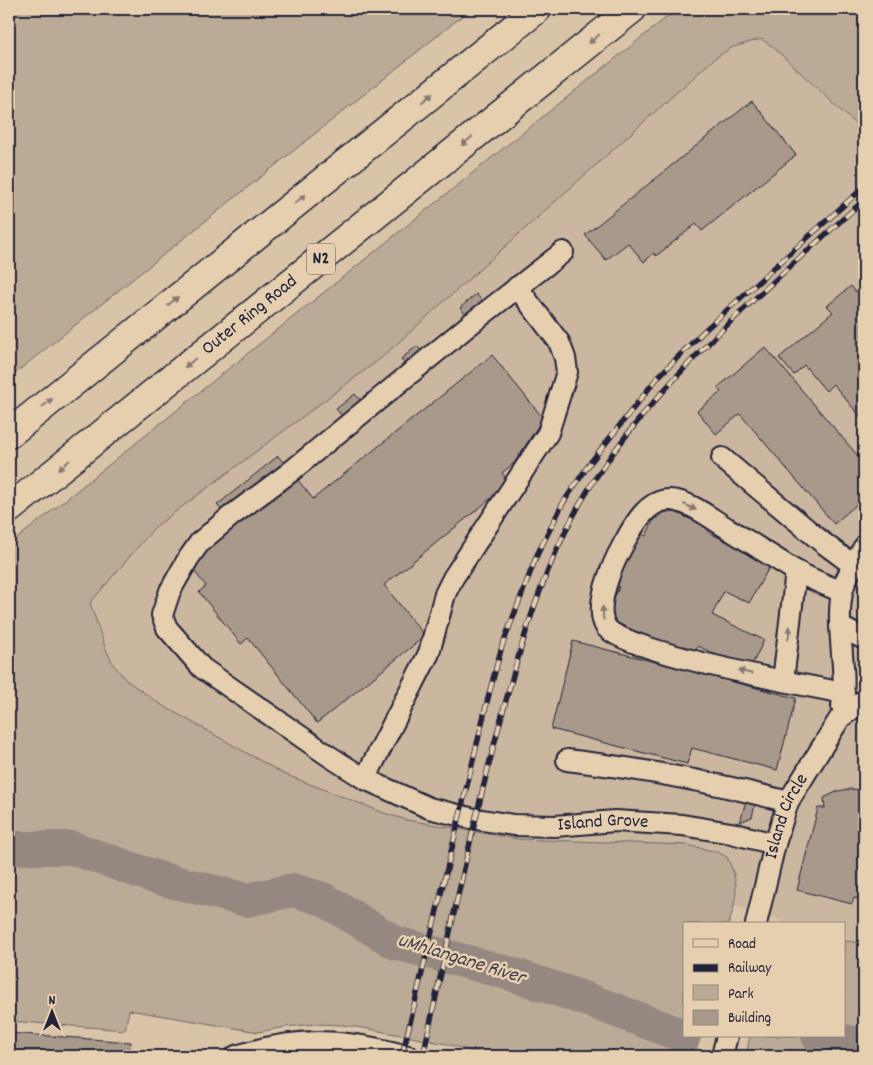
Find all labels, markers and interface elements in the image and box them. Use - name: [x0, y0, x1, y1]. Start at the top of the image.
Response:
- one-way arrow: [588, 34, 601, 45]
- one-way arrow: [420, 92, 433, 103]
- one-way arrow: [461, 136, 474, 147]
- one-way arrow: [293, 194, 306, 205]
- road number: N2: [307, 243, 335, 274]
- street label: Outer Ring Road: [196, 269, 304, 362]
- one-way arrow: [167, 296, 180, 307]
- one-way arrow: [184, 358, 197, 369]
- one-way arrow: [40, 398, 54, 408]
- one-way arrow: [57, 460, 70, 471]
- one-way arrow: [683, 504, 697, 512]
- one-way arrow: [598, 605, 606, 621]
- one-way arrow: [785, 625, 793, 641]
- one-way arrow: [737, 668, 752, 676]
- street label: Island Circle: [758, 769, 816, 862]
- street label: Island Grove: [557, 807, 649, 839]
- legend: [683, 922, 846, 1038]
- water label: uMhlangane River: [394, 927, 530, 993]
- text: Road: [728, 934, 756, 956]
- text: Railway: [728, 958, 772, 980]
- text: Park: [728, 984, 754, 1006]
- north arrow: [28, 988, 78, 1038]
- text: N: [49, 991, 56, 1011]
- text: Building: [728, 1008, 771, 1030]

